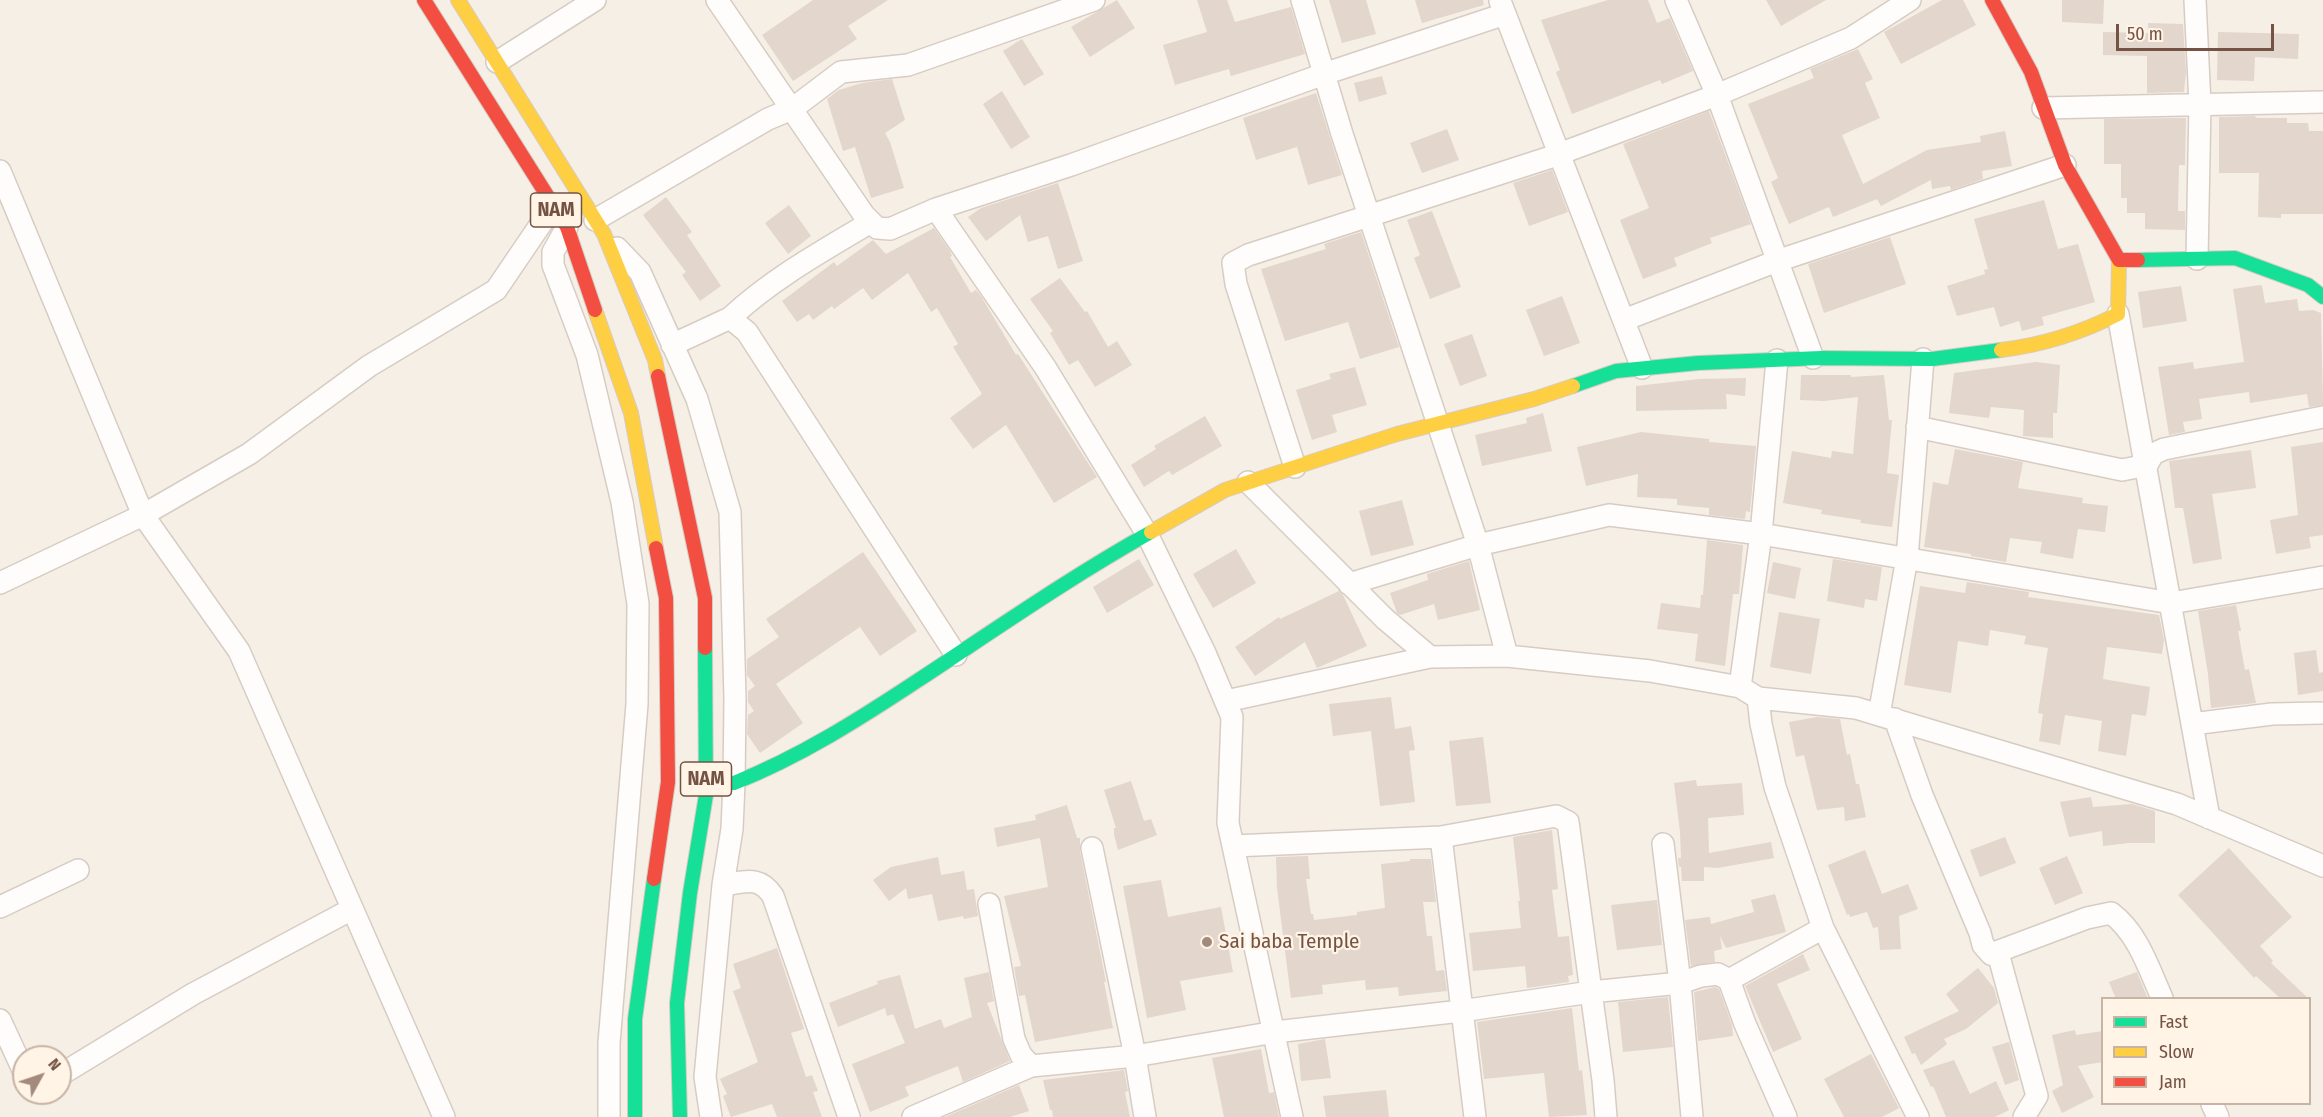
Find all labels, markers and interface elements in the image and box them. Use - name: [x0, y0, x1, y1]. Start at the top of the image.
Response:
- scale bar: [2119, 12, 2276, 50]
- text: 50 m: [2127, 23, 2163, 45]
- road number: NAM: [530, 193, 582, 227]
- road number: NAM: [680, 762, 732, 796]
- place label: Sai baba Temple: [1219, 929, 1359, 955]
- marker: Sai baba Temple: [1200, 935, 1214, 949]
- legend: [2101, 997, 2311, 1105]
- text: Fast: [2159, 1011, 2188, 1033]
- text: Slow: [2159, 1041, 2194, 1063]
- north arrow: [12, 1045, 72, 1105]
- text: N: [44, 1055, 65, 1074]
- text: Jam: [2159, 1071, 2187, 1093]

